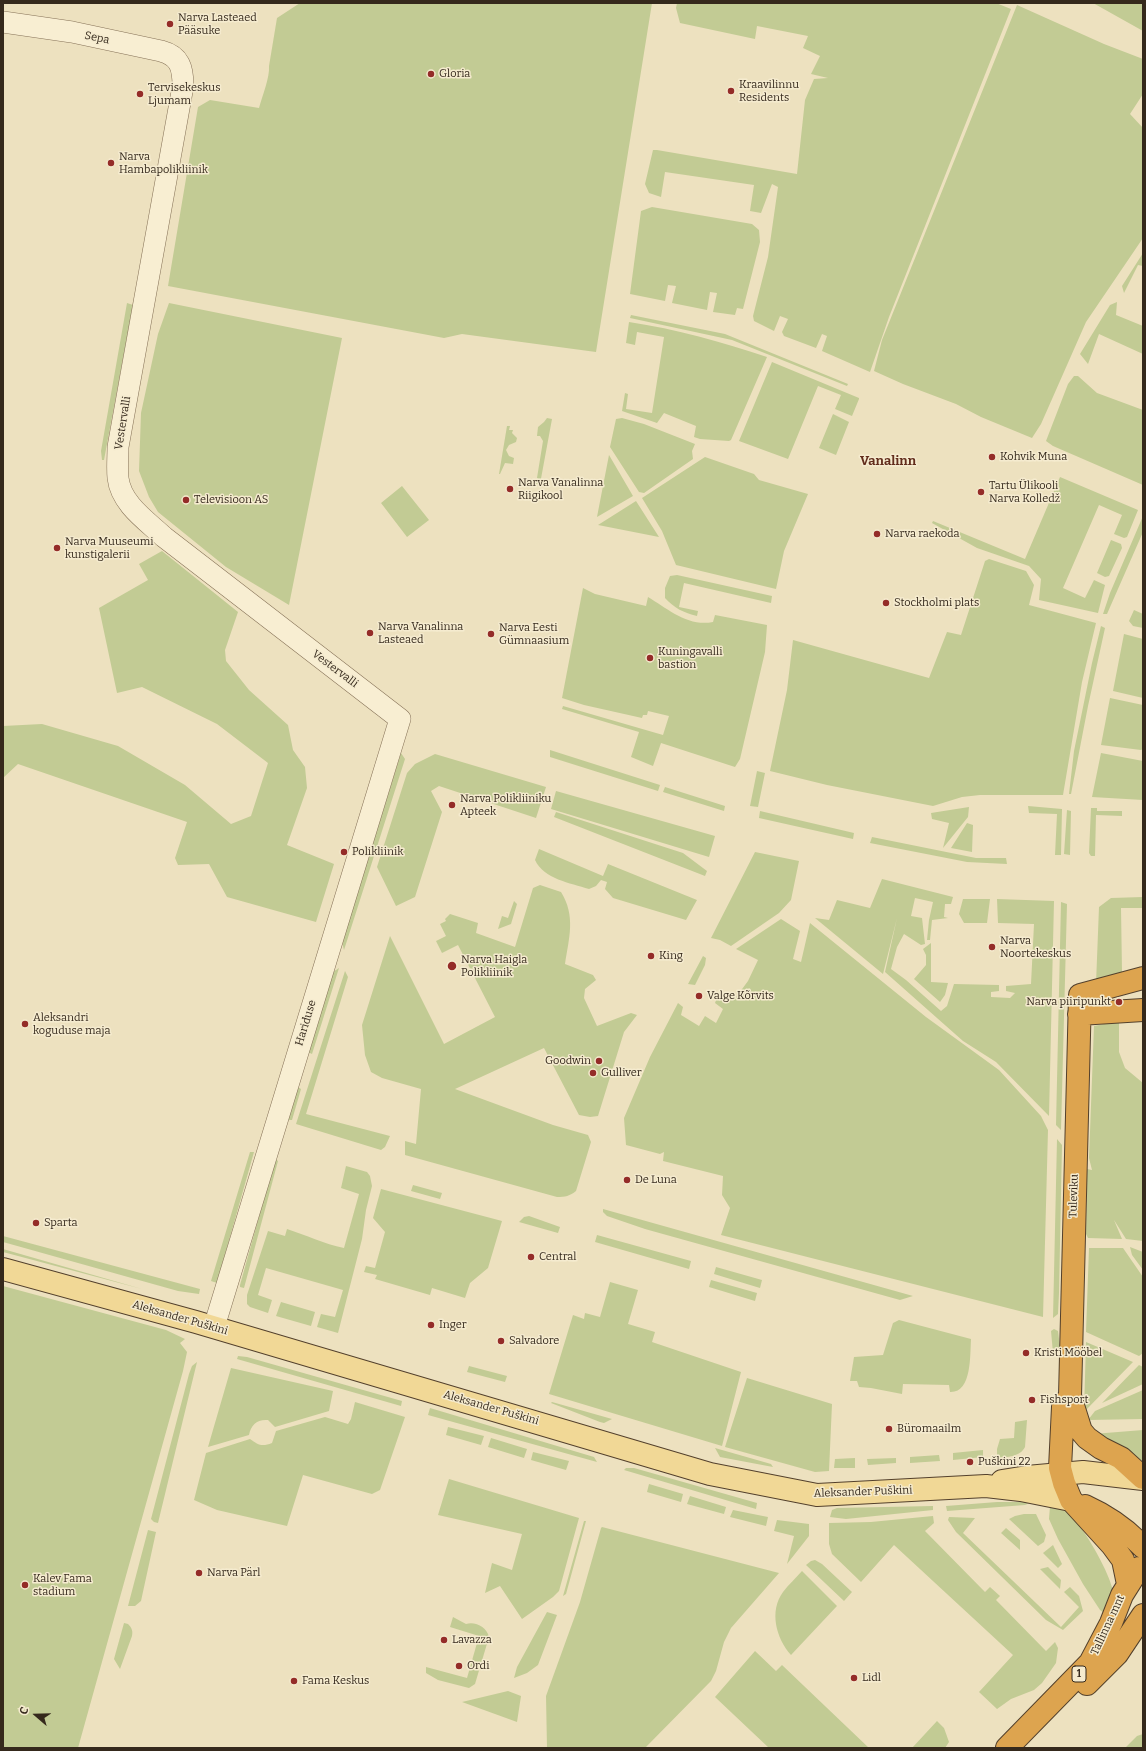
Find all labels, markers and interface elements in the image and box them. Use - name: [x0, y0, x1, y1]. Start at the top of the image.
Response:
- place label: Narva Lasteaed Pääsuke: [178, 11, 257, 37]
- marker: Narva Lasteaed Pääsuke: [165, 19, 175, 29]
- street label: Sepa: [83, 29, 111, 47]
- place label: Gloria: [439, 67, 470, 81]
- marker: Gloria: [426, 69, 436, 79]
- place label: Kraavilinnu Residents: [739, 78, 799, 104]
- place label: Tervisekeskus Ljumam: [148, 81, 220, 107]
- marker: Kraavilinnu Residents: [726, 86, 736, 96]
- marker: Tervisekeskus Ljumam: [135, 89, 145, 99]
- place label: Narva Hambapolikliinik: [119, 150, 208, 176]
- marker: Narva Hambapolikliinik: [106, 158, 116, 168]
- street label: Vestervalli: [112, 395, 134, 451]
- place label: Kohvik Muna: [1000, 450, 1067, 464]
- marker: Kohvik Muna: [987, 452, 997, 462]
- district label: Vanalinn: [860, 453, 916, 469]
- place label: Narva Vanalinna Riigikool: [518, 476, 603, 502]
- place label: Tartu Ülikooli Narva Kolledž: [989, 479, 1060, 505]
- marker: Narva Vanalinna Riigikool: [505, 484, 515, 494]
- marker: Tartu Ülikooli Narva Kolledž: [976, 487, 986, 497]
- place label: Televisioon AS: [194, 493, 268, 507]
- marker: Televisioon AS: [181, 495, 191, 505]
- place label: Narva raekoda: [885, 527, 959, 541]
- marker: Narva raekoda: [872, 529, 882, 539]
- place label: Narva Muuseumi kunstigalerii: [65, 535, 154, 561]
- marker: Narva Muuseumi kunstigalerii: [52, 543, 62, 553]
- place label: Stockholmi plats: [894, 596, 979, 610]
- marker: Stockholmi plats: [881, 598, 891, 608]
- place label: Narva Vanalinna Lasteaed: [378, 620, 463, 646]
- place label: Narva Eesti Gümnaasium: [499, 621, 569, 647]
- marker: Narva Vanalinna Lasteaed: [365, 628, 375, 638]
- marker: Narva Eesti Gümnaasium: [486, 629, 496, 639]
- place label: Kuningavalli bastion: [658, 645, 722, 671]
- street label: Vestervalli: [309, 647, 361, 691]
- marker: Kuningavalli bastion: [645, 653, 655, 663]
- place label: Narva Polikliiniku Apteek: [460, 792, 551, 818]
- marker: Narva Polikliiniku Apteek: [447, 800, 457, 810]
- place label: Polikliinik: [352, 845, 403, 859]
- marker: Polikliinik: [339, 847, 349, 857]
- place label: Narva Noortekeskus: [1000, 934, 1071, 960]
- marker: Narva Noortekeskus: [987, 942, 997, 952]
- place label: King: [659, 949, 683, 963]
- marker: King: [646, 951, 656, 961]
- place label: Narva Haigla Polikliinik: [461, 953, 527, 979]
- marker: Narva Haigla Polikliinik: [446, 960, 458, 972]
- place label: Valge Kõrvits: [707, 989, 774, 1003]
- marker: Valge Kõrvits: [694, 991, 704, 1001]
- place label: Narva piiripunkt: [1026, 995, 1111, 1009]
- marker: Narva piiripunkt: [1114, 997, 1124, 1007]
- street label: Hariduse: [293, 999, 319, 1047]
- place label: Aleksandri koguduse maja: [33, 1011, 110, 1037]
- marker: Aleksandri koguduse maja: [20, 1019, 30, 1029]
- place label: Goodwin: [545, 1054, 591, 1068]
- marker: Goodwin: [594, 1056, 604, 1066]
- place label: Gulliver: [601, 1066, 642, 1080]
- marker: Gulliver: [588, 1068, 598, 1078]
- place label: De Luna: [635, 1173, 677, 1187]
- street label: Tuleviku: [1067, 1174, 1081, 1218]
- marker: De Luna: [622, 1175, 632, 1185]
- place label: Sparta: [44, 1216, 78, 1230]
- marker: Sparta: [31, 1218, 41, 1228]
- place label: Central: [539, 1250, 576, 1264]
- marker: Central: [526, 1252, 536, 1262]
- street label: Aleksander Puškini: [131, 1298, 229, 1338]
- place label: Inger: [439, 1318, 467, 1332]
- marker: Inger: [426, 1320, 436, 1330]
- place label: Salvadore: [509, 1334, 559, 1348]
- marker: Salvadore: [496, 1336, 506, 1346]
- place label: Kristi Mööbel: [1034, 1346, 1102, 1360]
- marker: Kristi Mööbel: [1021, 1348, 1031, 1358]
- street label: Aleksander Puškini: [442, 1388, 540, 1428]
- place label: Fishsport: [1040, 1393, 1088, 1407]
- marker: Fishsport: [1027, 1395, 1037, 1405]
- place label: Büromaailm: [897, 1422, 961, 1436]
- marker: Büromaailm: [884, 1424, 894, 1434]
- place label: Puškini 22: [978, 1455, 1030, 1469]
- marker: Puškini 22: [965, 1457, 975, 1467]
- street label: Aleksander Puškini: [813, 1484, 913, 1500]
- place label: Narva Pärl: [207, 1566, 260, 1580]
- marker: Narva Pärl: [194, 1568, 204, 1578]
- place label: Kalev Fama stadium: [33, 1572, 92, 1598]
- marker: Kalev Fama stadium: [20, 1580, 30, 1590]
- street label: Tallinna mnt: [1088, 1593, 1128, 1657]
- place label: Lavazza: [452, 1633, 492, 1647]
- marker: Lavazza: [439, 1635, 449, 1645]
- place label: Ordi: [467, 1659, 489, 1673]
- marker: Ordi: [454, 1661, 464, 1671]
- road number: 1: [1072, 1666, 1086, 1682]
- place label: Lidl: [862, 1671, 881, 1685]
- marker: Lidl: [849, 1673, 859, 1683]
- place label: Fama Keskus: [302, 1674, 369, 1688]
- marker: Fama Keskus: [289, 1676, 299, 1686]
- north arrow: [16, 1695, 56, 1735]
- text: С: [17, 1705, 32, 1716]

